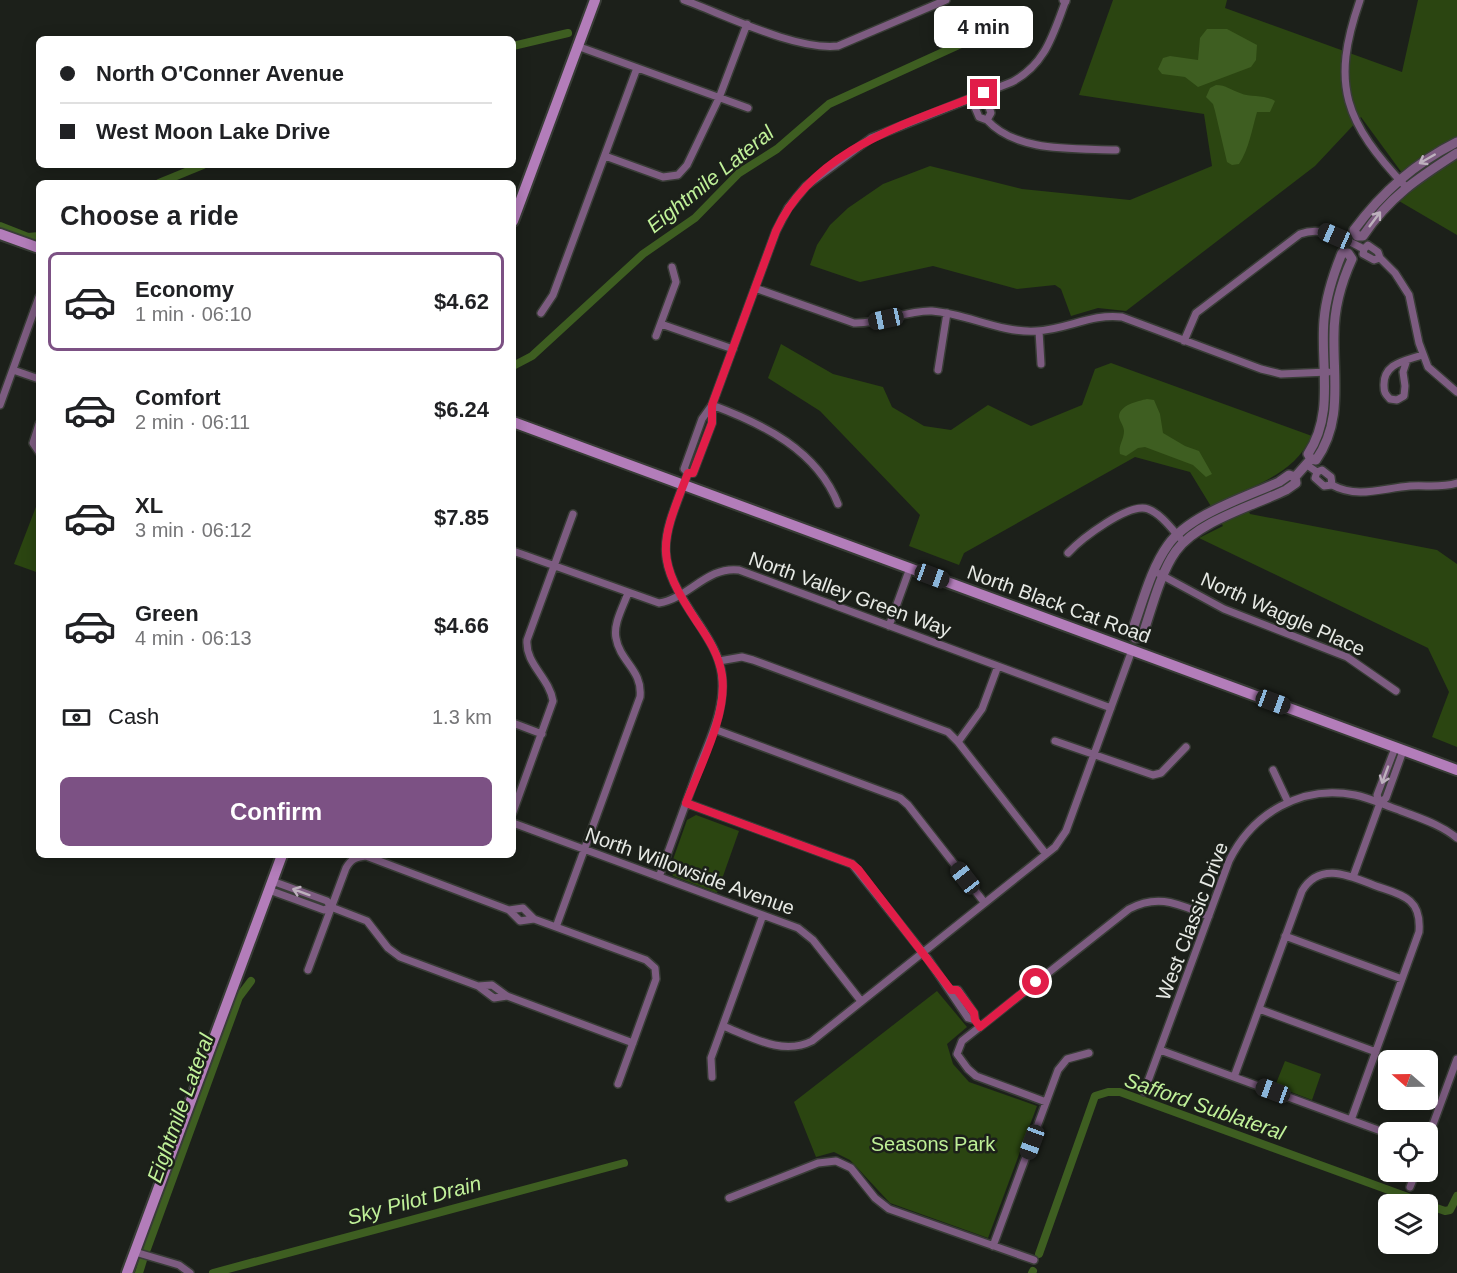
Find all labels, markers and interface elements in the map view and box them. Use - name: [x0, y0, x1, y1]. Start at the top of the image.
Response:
- callout: 4 min: [934, 6, 1034, 48]
- text: 4 min: [957, 16, 1010, 38]
- text: North O'Conner Avenue: [96, 61, 344, 86]
- route end: [970, 79, 997, 106]
- text: West Moon Lake Drive: [96, 119, 330, 144]
- water label: Eightmile Lateral: [642, 120, 779, 237]
- one-way arrow: [1419, 154, 1436, 166]
- text: Choose a ride: [60, 201, 239, 231]
- one-way arrow: [1369, 212, 1382, 228]
- car: [1315, 220, 1355, 252]
- icon: car: [63, 275, 117, 329]
- text: Economy: [135, 277, 234, 302]
- text: $4.62: [434, 289, 489, 314]
- text: 1 min · 06:10: [135, 303, 252, 325]
- car: [867, 306, 905, 332]
- icon: car: [63, 383, 117, 437]
- text: Comfort: [135, 385, 221, 410]
- text: $6.24: [434, 397, 489, 422]
- text: 2 min · 06:11: [135, 411, 250, 433]
- icon: car: [63, 491, 117, 545]
- text: XL: [135, 493, 163, 518]
- text: $7.85: [434, 505, 489, 530]
- text: 3 min · 06:12: [135, 519, 252, 541]
- street label: North Valley Green Way: [746, 547, 954, 641]
- car: [912, 561, 952, 591]
- street label: North Black Cat Road: [964, 561, 1154, 647]
- street label: North Waggle Place: [1198, 568, 1368, 660]
- icon: car: [63, 599, 117, 653]
- text: Green: [135, 601, 199, 626]
- text: $4.66: [434, 613, 489, 638]
- text: 4 min · 06:13: [135, 627, 252, 649]
- car: [1253, 687, 1293, 717]
- icon: cash: [60, 701, 93, 734]
- text: Cash: [108, 704, 159, 729]
- text: 1.3 km: [432, 706, 492, 728]
- one-way arrow: [1378, 765, 1389, 784]
- button: Confirm: [60, 777, 492, 846]
- street label: North Willowside Avenue: [582, 823, 798, 919]
- street label: West Classic Drive: [1152, 839, 1232, 1003]
- car: [947, 858, 983, 898]
- one-way arrow: [292, 886, 311, 897]
- route start: [1022, 968, 1049, 995]
- water label: Eightmile Lateral: [142, 1029, 218, 1185]
- north arrow: [1378, 1050, 1438, 1110]
- map controls: [1378, 1050, 1438, 1254]
- water label: Safford Sublateral: [1122, 1068, 1289, 1145]
- car: [1253, 1076, 1293, 1106]
- car: [1017, 1122, 1047, 1162]
- button: locate: [1378, 1122, 1438, 1182]
- park label: Seasons Park: [871, 1133, 996, 1155]
- water label: Sky Pilot Drain: [345, 1171, 483, 1229]
- button: layers: [1378, 1194, 1438, 1254]

